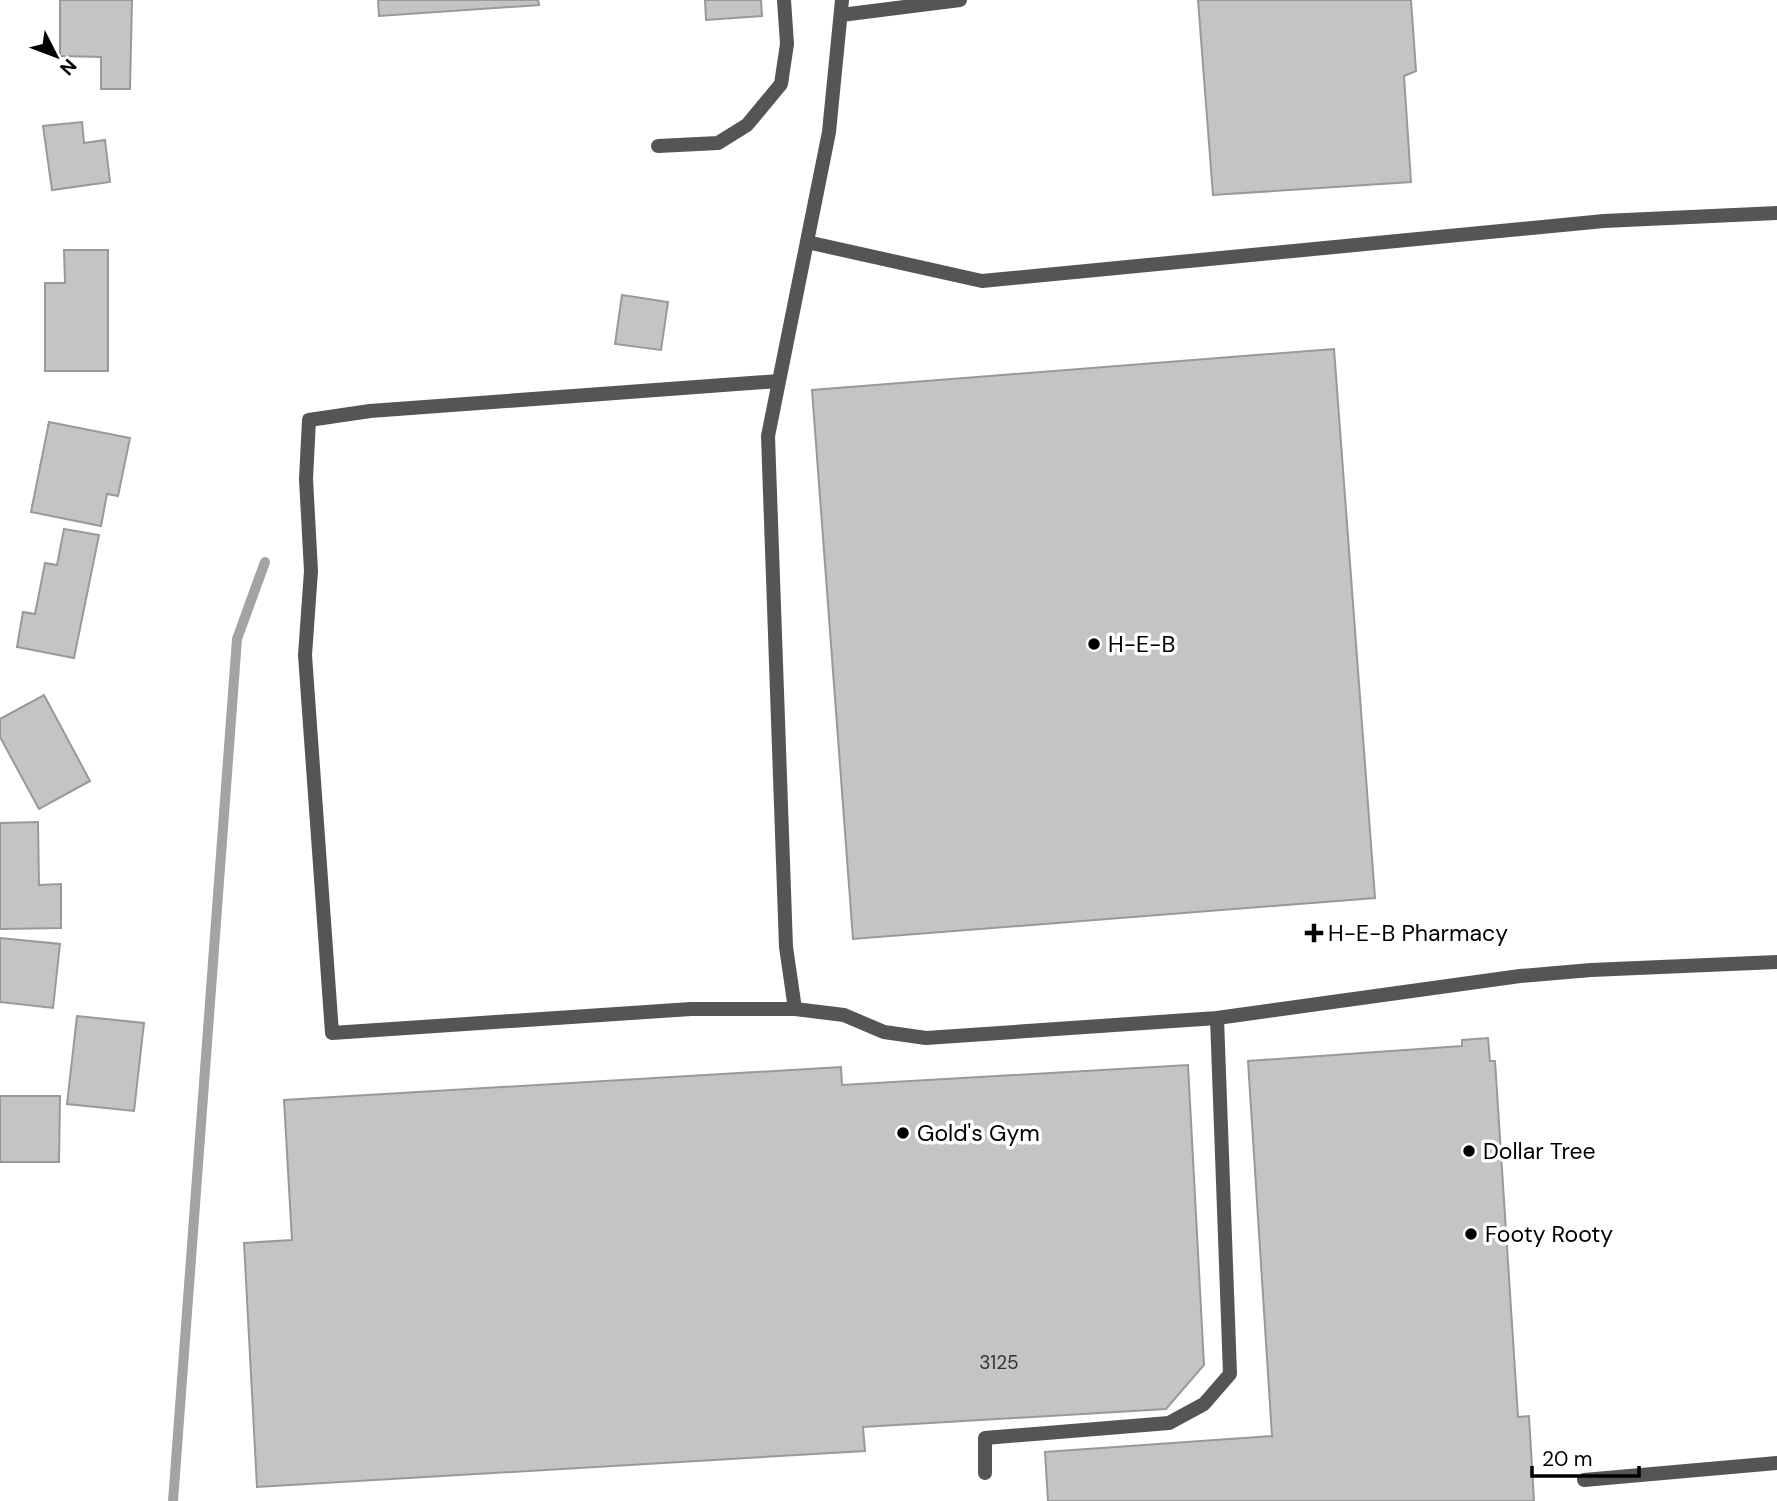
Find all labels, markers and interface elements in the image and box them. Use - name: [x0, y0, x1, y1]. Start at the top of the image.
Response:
- north arrow: [21, 21, 91, 91]
- text: N: [54, 54, 82, 81]
- place label: H-E-B: [1108, 629, 1175, 659]
- marker: H-E-B: [1086, 636, 1102, 652]
- place label: H-E-B Pharmacy: [1328, 918, 1508, 948]
- marker: H-E-B Pharmacy: [1306, 925, 1322, 941]
- place label: Gold's Gym: [917, 1118, 1040, 1148]
- marker: Gold's Gym: [895, 1125, 911, 1141]
- place label: Dollar Tree: [1483, 1136, 1596, 1166]
- marker: Dollar Tree: [1461, 1143, 1477, 1159]
- place label: Footy Rooty: [1485, 1219, 1613, 1249]
- marker: Footy Rooty: [1463, 1226, 1479, 1242]
- house number: 3125: [979, 1350, 1019, 1375]
- scale bar: [1532, 1434, 1639, 1478]
- text: 20 m: [1542, 1445, 1593, 1473]

